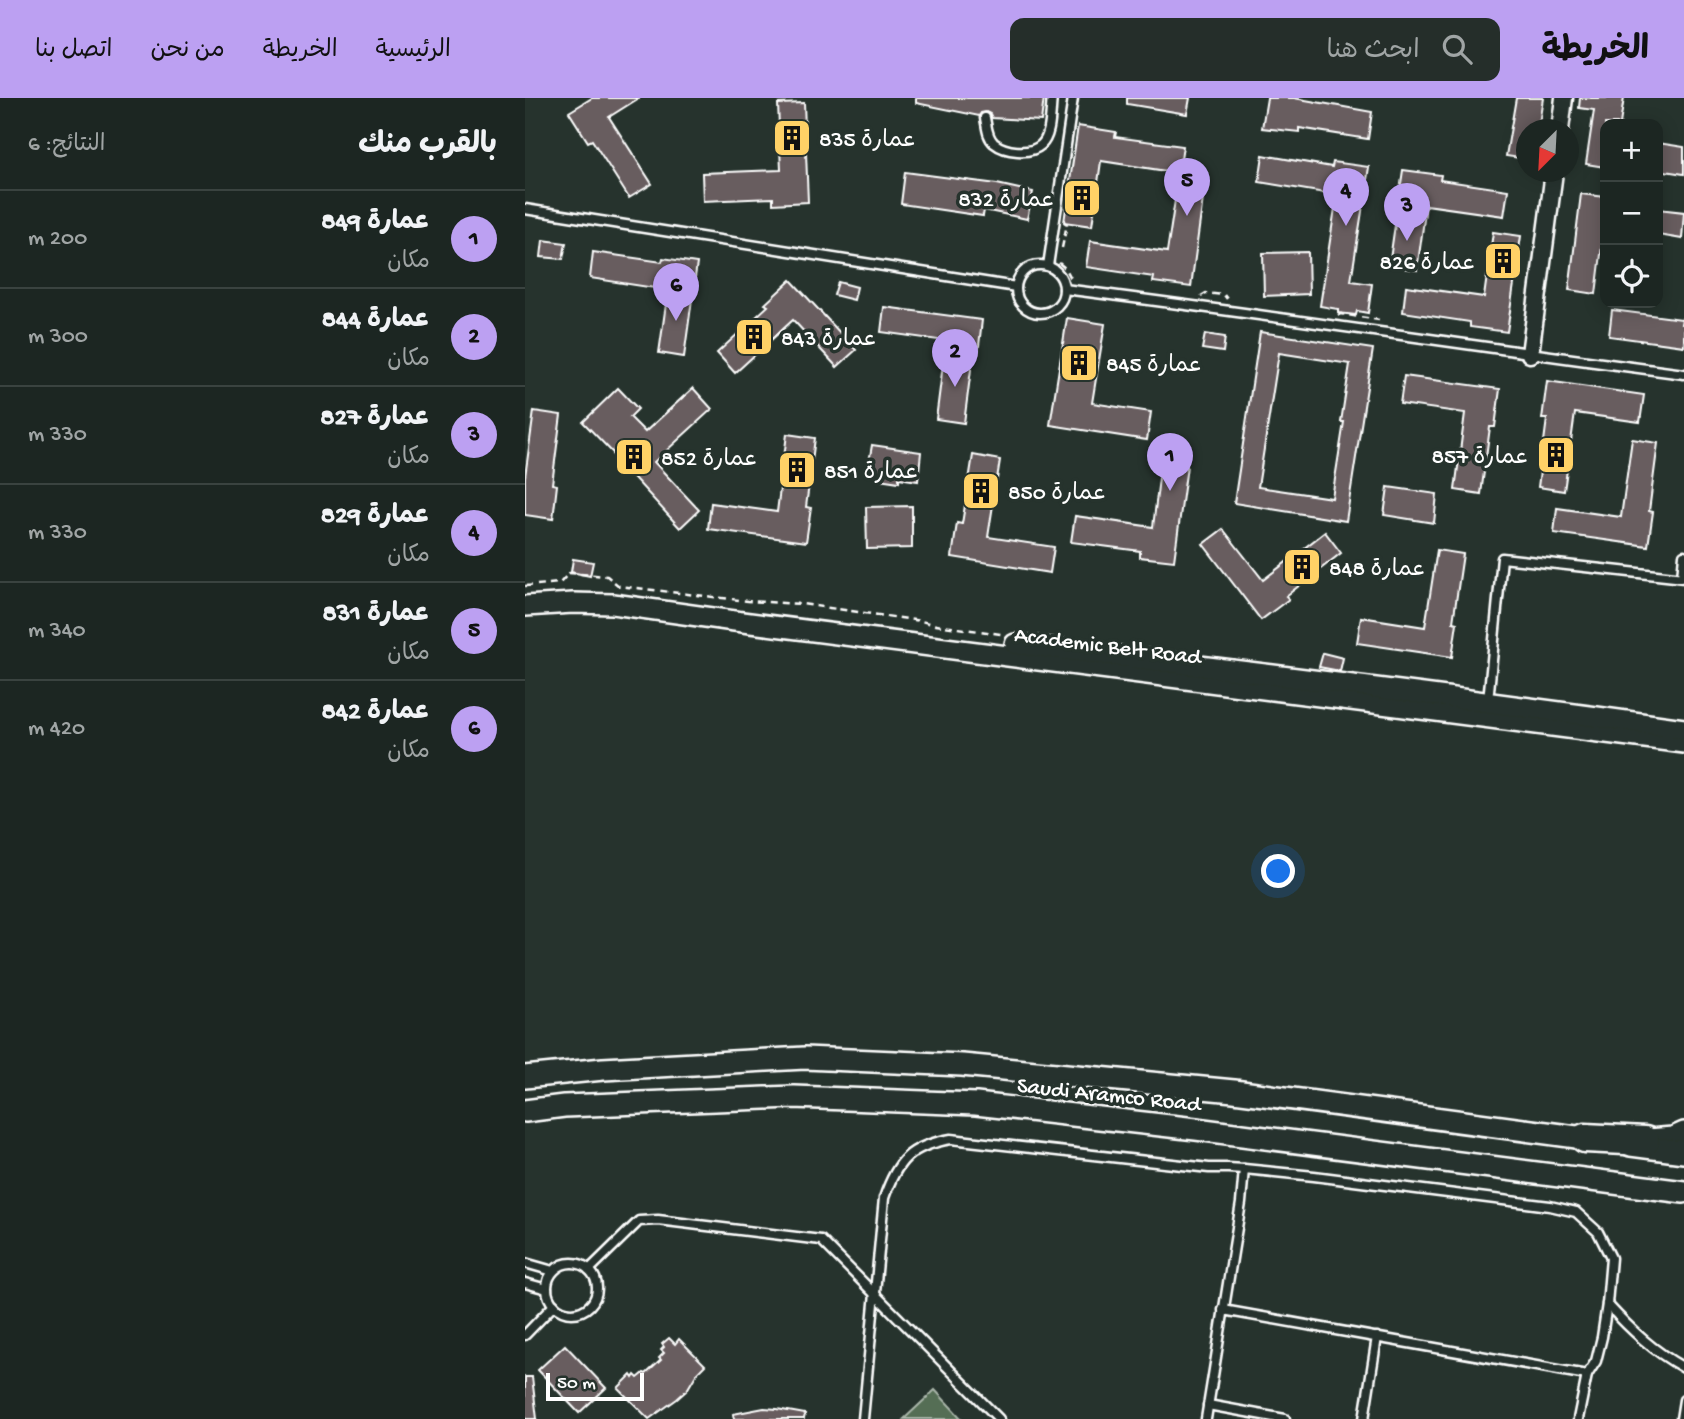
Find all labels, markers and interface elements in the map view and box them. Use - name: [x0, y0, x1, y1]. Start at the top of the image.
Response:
- search box: [1010, 18, 1500, 81]
- icon: search: [1438, 30, 1476, 68]
- text: الخريطة: [1542, 33, 1649, 71]
- text: اتصل بنا: [35, 37, 112, 66]
- text: من نحن: [150, 37, 225, 66]
- text: الخريطة: [263, 37, 338, 66]
- text: الرئيسية: [376, 37, 451, 66]
- text: ابحث هنا: [1327, 37, 1420, 68]
- building icon: عمارة 835: [771, 117, 813, 159]
- north arrow: [1516, 119, 1579, 182]
- map controls: [1600, 119, 1663, 308]
- button: +: [1600, 119, 1663, 182]
- place label: عمارة 835: [819, 128, 917, 155]
- text: بالقرب منك: [358, 129, 497, 164]
- text: النتائج: 6: [28, 132, 105, 159]
- pin: 5: [1164, 158, 1210, 216]
- pin: 4: [1323, 168, 1369, 226]
- building icon: عمارة 832: [1061, 177, 1103, 219]
- button: −: [1600, 182, 1663, 245]
- pin: 3: [1384, 183, 1430, 241]
- place label: عمارة 832: [958, 188, 1055, 215]
- text: عمارة 849: [321, 208, 430, 239]
- text: 200 m: [28, 226, 87, 253]
- text: 1: [469, 226, 479, 253]
- building icon: عمارة 826: [1482, 240, 1524, 282]
- button: locate: [1600, 245, 1663, 308]
- text: مكان: [387, 249, 430, 276]
- place label: عمارة 826: [1380, 251, 1476, 278]
- pin: 6: [653, 263, 699, 321]
- text: عمارة 844: [322, 306, 430, 337]
- building icon: عمارة 843: [733, 316, 775, 358]
- text: 300 m: [28, 324, 88, 351]
- text: 2: [468, 324, 480, 351]
- place label: عمارة 843: [781, 327, 877, 354]
- pin: 2: [932, 329, 978, 387]
- building icon: عمارة 845: [1058, 342, 1100, 384]
- text: مكان: [387, 347, 430, 374]
- place label: عمارة 845: [1106, 353, 1203, 380]
- text: عمارة 827: [320, 404, 430, 435]
- text: 330 m: [28, 422, 87, 449]
- text: 3: [468, 422, 480, 449]
- pin: 1: [1147, 433, 1193, 491]
- building icon: عمارة 857: [1535, 434, 1577, 476]
- building icon: عمارة 852: [613, 436, 655, 478]
- text: مكان: [387, 445, 430, 472]
- place label: عمارة 857: [1431, 445, 1529, 472]
- place label: عمارة 852: [661, 447, 758, 474]
- building icon: عمارة 851: [776, 449, 818, 491]
- place label: عمارة 851: [824, 460, 919, 487]
- building icon: عمارة 850: [960, 470, 1002, 512]
- place label: عمارة 850: [1008, 481, 1107, 508]
- text: عمارة 829: [321, 502, 430, 533]
- text: 330 m: [28, 520, 87, 547]
- text: 4: [469, 520, 479, 547]
- text: مكان: [387, 543, 430, 570]
- building icon: عمارة 848: [1281, 546, 1323, 588]
- place label: عمارة 848: [1329, 557, 1426, 584]
- text: عمارة 831: [322, 600, 430, 631]
- text: 340 m: [28, 618, 86, 645]
- text: 5: [468, 618, 480, 645]
- street label: Academic Belt Road: [1013, 623, 1204, 673]
- text: مكان: [387, 641, 430, 668]
- text: عمارة 842: [321, 698, 430, 729]
- text: 420 m: [28, 716, 85, 743]
- text: 6: [468, 716, 480, 743]
- text: مكان: [387, 739, 430, 766]
- your location: [1261, 854, 1295, 888]
- street label: Saudi Aramco Road: [1016, 1073, 1203, 1120]
- scale bar: [546, 1370, 644, 1402]
- text: 50 m: [557, 1373, 596, 1396]

